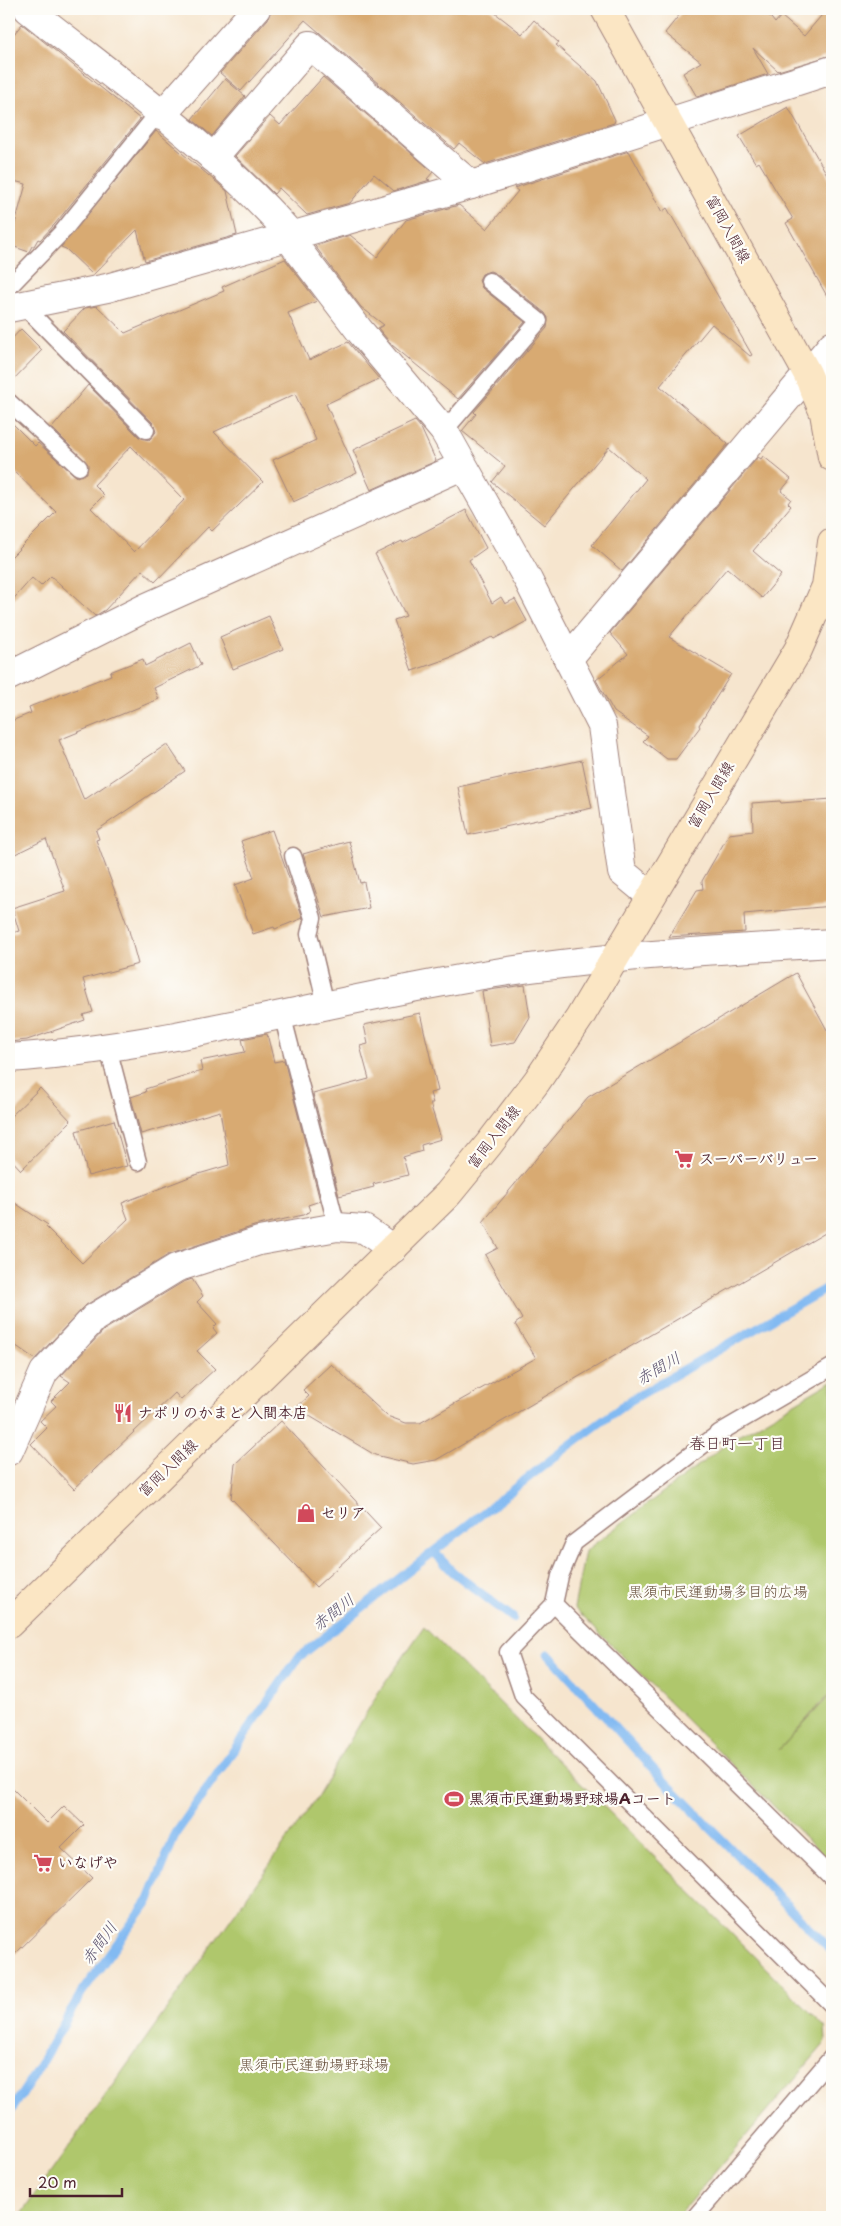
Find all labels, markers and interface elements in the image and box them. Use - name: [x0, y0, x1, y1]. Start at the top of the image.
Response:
- street label: 富岡入間線: [701, 190, 758, 267]
- street label: 富岡入間線: [681, 756, 739, 832]
- street label: 富岡入間線: [461, 1099, 525, 1173]
- place label: スーパーバリュー: [699, 1146, 818, 1169]
- supermarket icon: スーパーバリュー: [673, 1148, 695, 1170]
- water label: 赤間川: [631, 1345, 684, 1390]
- place label: ナポリのかまど 入間本店: [138, 1400, 308, 1423]
- restaurant icon: ナポリのかまど 入間本店: [112, 1402, 134, 1424]
- district label: 春日町一丁目: [689, 1430, 785, 1454]
- street label: 富岡入間線: [132, 1433, 202, 1501]
- place label: セリア: [321, 1500, 366, 1523]
- shop icon: セリア: [295, 1502, 317, 1524]
- park label: 黒須市民運動場多目的広場: [628, 1579, 808, 1602]
- water label: 赤間川: [306, 1587, 359, 1635]
- place label: 黒須市民運動場野球場Aコート: [469, 1786, 676, 1809]
- sports icon: 黒須市民運動場野球場Aコート: [443, 1788, 465, 1810]
- place label: いなげや: [58, 1850, 118, 1873]
- supermarket icon: いなげや: [32, 1852, 54, 1874]
- water label: 赤間川: [74, 1916, 122, 1969]
- park label: 黒須市民運動場野球場: [239, 2052, 389, 2075]
- scale bar: [30, 2166, 122, 2198]
- text: 20 m: [38, 2170, 77, 2193]

